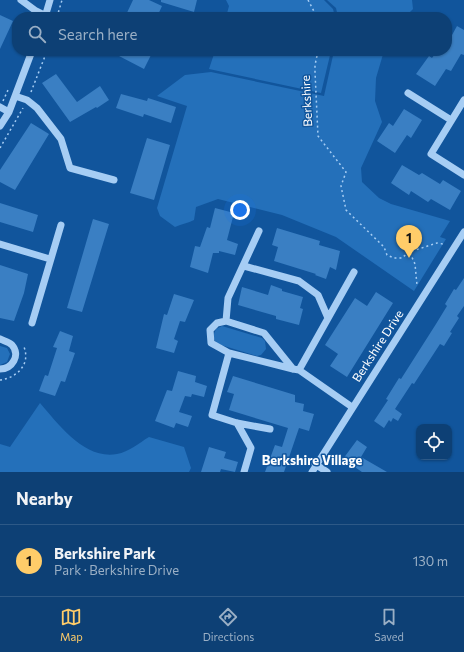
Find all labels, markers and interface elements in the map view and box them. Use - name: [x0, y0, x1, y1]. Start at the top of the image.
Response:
- search box: [12, 12, 452, 56]
- icon: search: [26, 23, 48, 45]
- text: Search here: [58, 25, 137, 43]
- street label: Berkshire: [298, 75, 314, 127]
- your location: [230, 200, 250, 220]
- pin: 1: [396, 225, 422, 258]
- street label: Berkshire Drive: [349, 307, 406, 384]
- map controls: [416, 424, 452, 460]
- button: locate: [416, 424, 452, 460]
- district label: Berkshire Village: [262, 452, 362, 468]
- text: Nearby: [16, 488, 73, 509]
- text: Berkshire Park: [54, 544, 156, 562]
- text: 1: [26, 553, 32, 569]
- text: 130 m: [413, 553, 448, 569]
- text: Park · Berkshire Drive: [54, 562, 179, 578]
- tab: Map: [60, 606, 83, 643]
- tab: Directions: [203, 606, 254, 643]
- tab: Saved: [374, 606, 404, 643]

